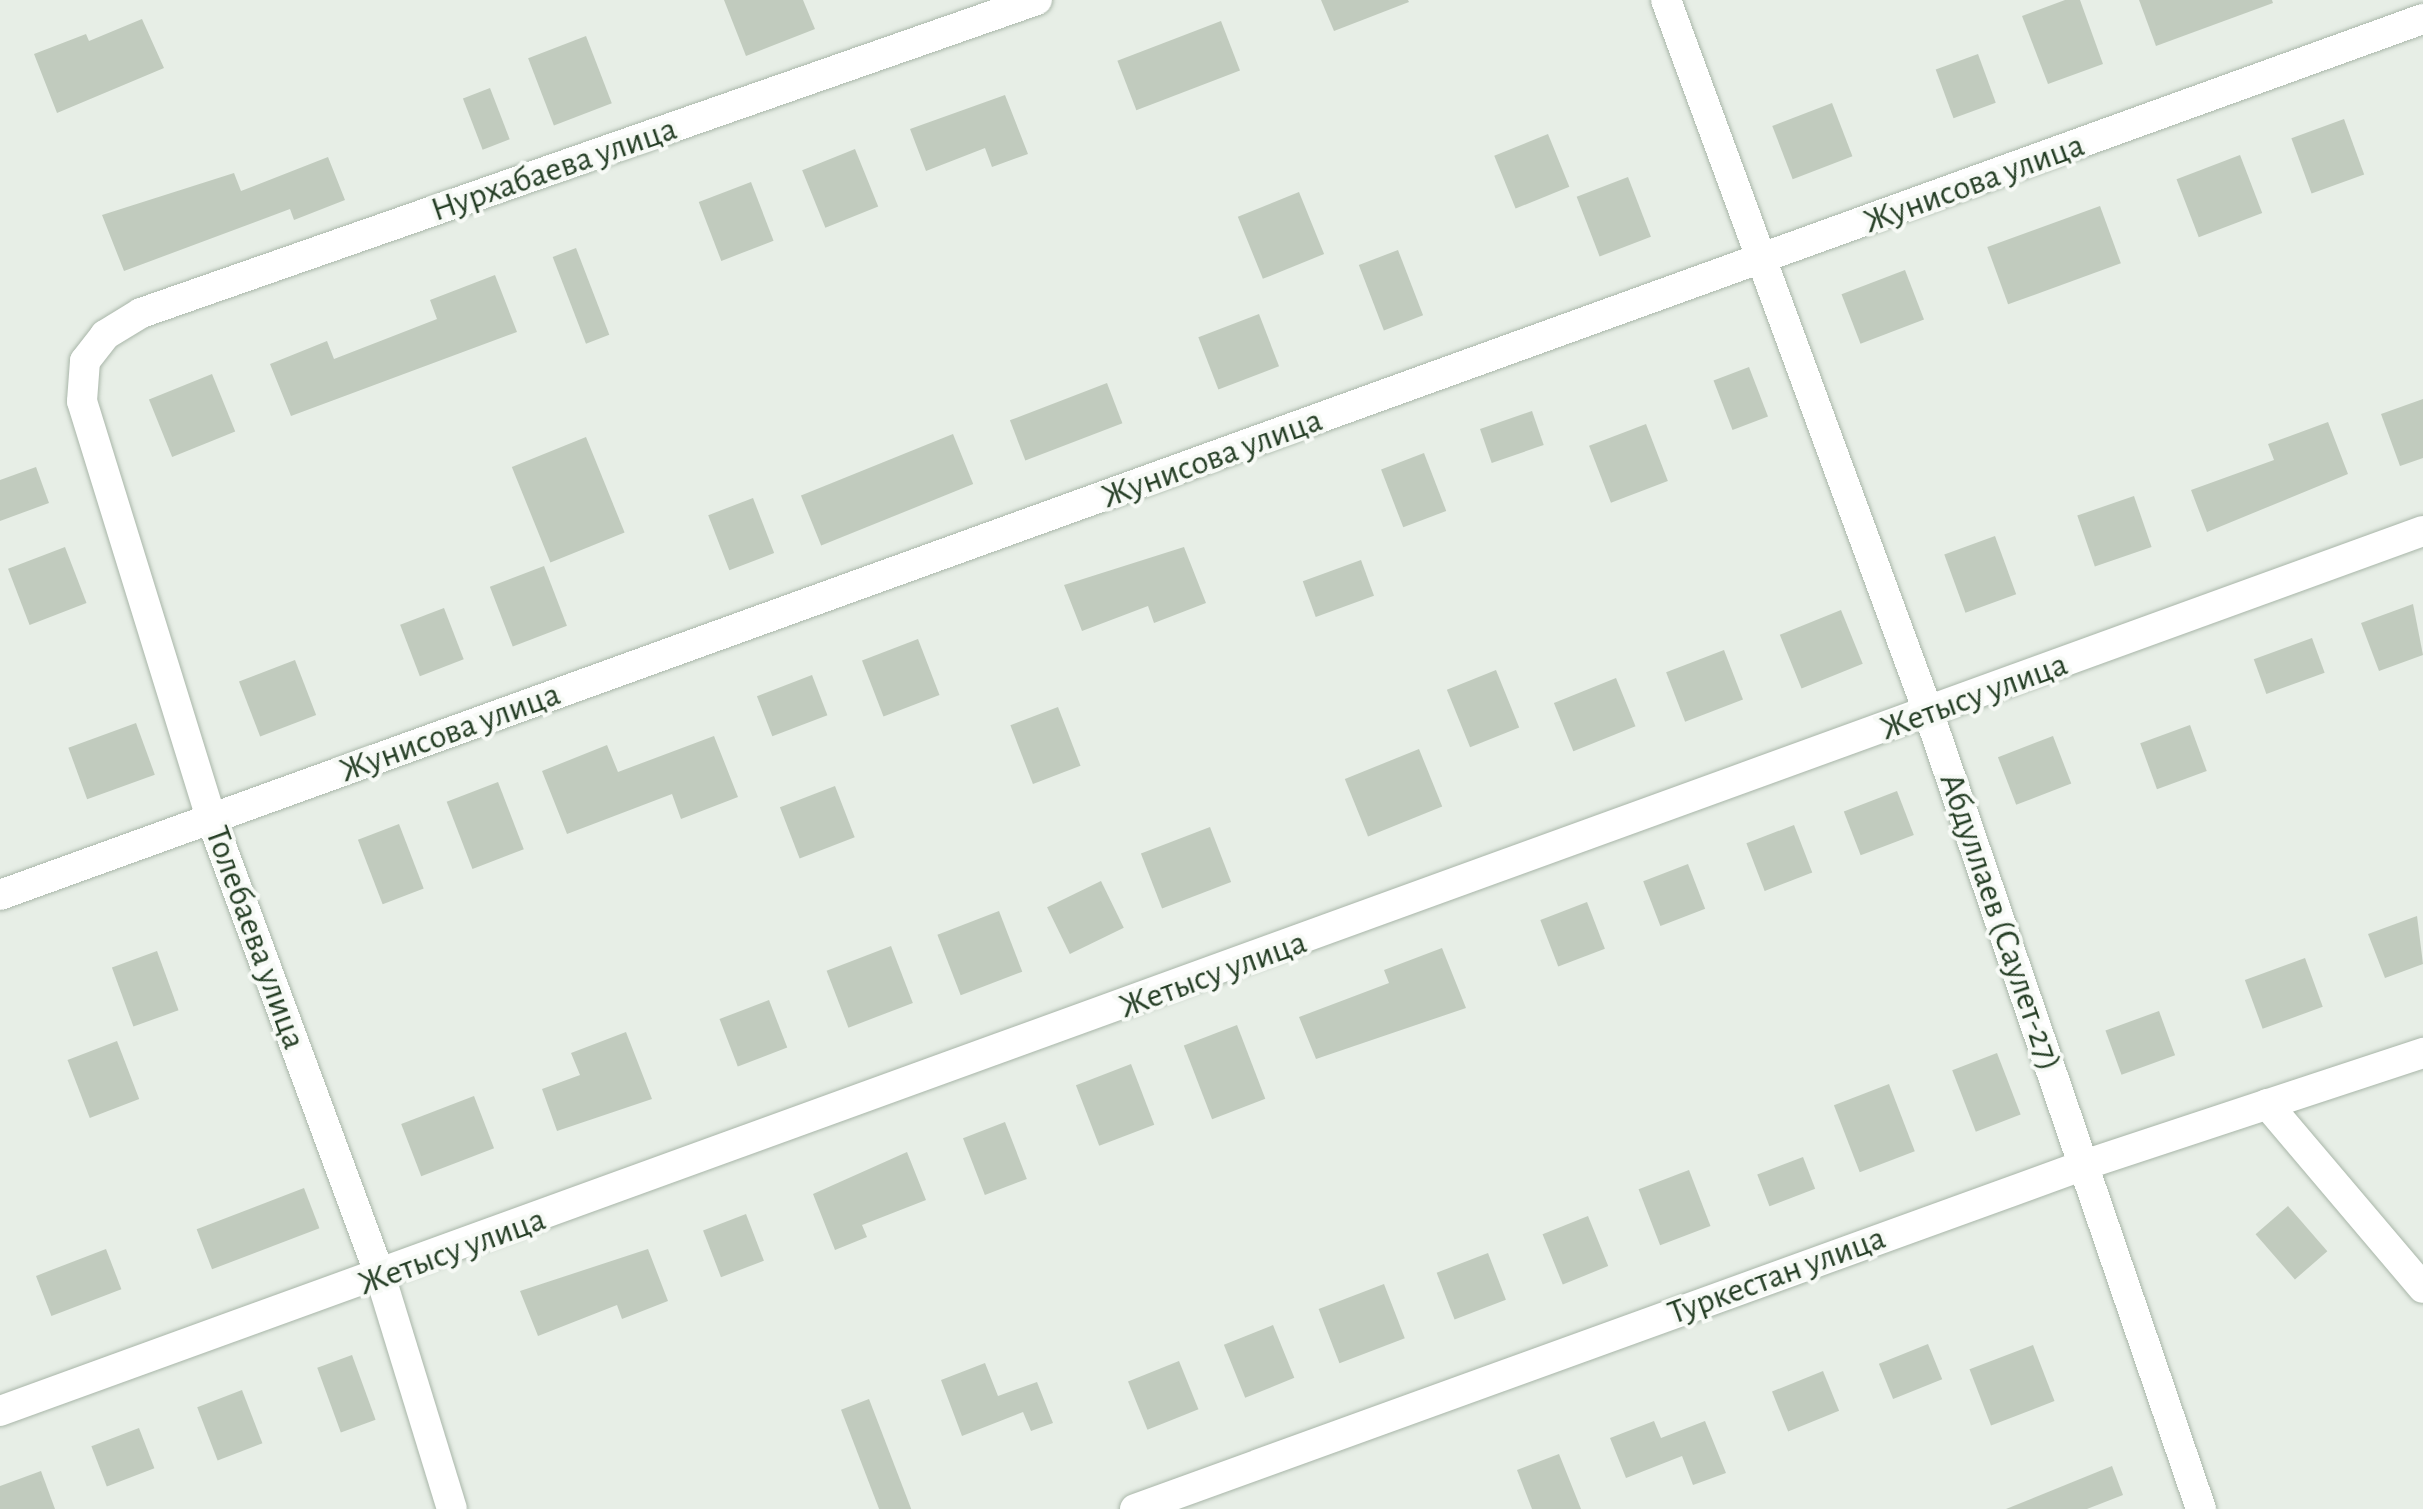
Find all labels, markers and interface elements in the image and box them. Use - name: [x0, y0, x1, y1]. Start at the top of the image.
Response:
- street label: Нурхабаева улица: [426, 108, 682, 232]
- street label: Жунисова улица: [1858, 125, 2090, 243]
- street label: Жунисова улица: [1096, 400, 1328, 518]
- street label: Жетысу улица: [1874, 644, 2074, 750]
- street label: Жунисова улица: [334, 674, 566, 792]
- street label: Абдуллаев (Саулет-27): [1929, 768, 2071, 1076]
- street label: Толебаева улица: [195, 821, 315, 1055]
- street label: Жетысу улица: [1113, 922, 1313, 1028]
- street label: Жетысу улица: [352, 1199, 552, 1305]
- street label: Туркестан улица: [1663, 1217, 1891, 1335]

